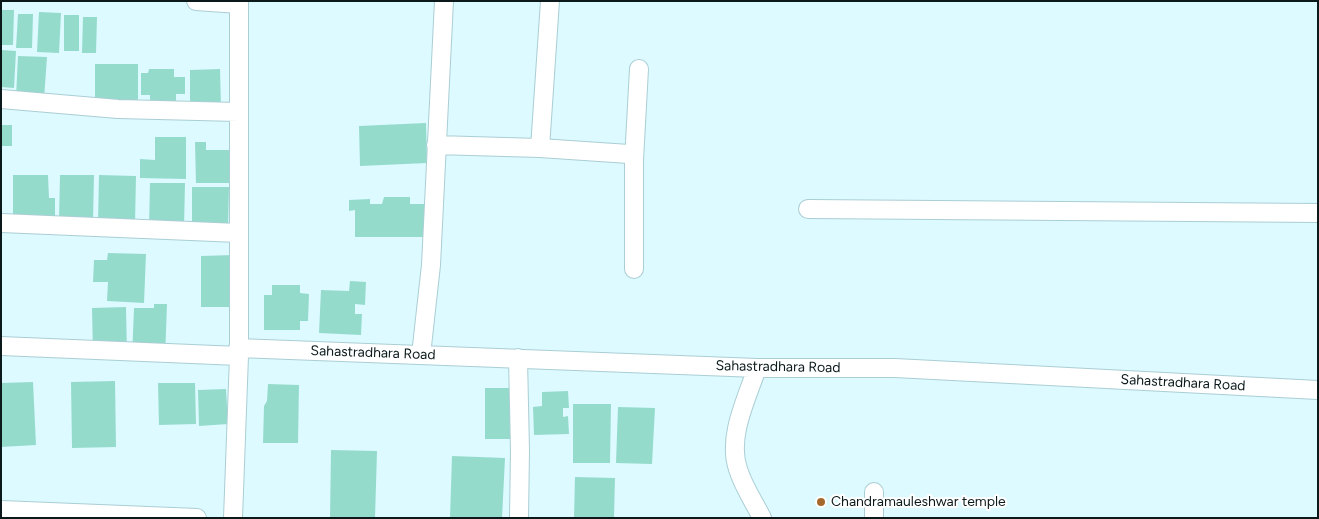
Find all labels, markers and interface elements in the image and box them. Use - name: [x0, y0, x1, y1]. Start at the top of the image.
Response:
- street label: Sahastradhara Road: [310, 342, 436, 364]
- street label: Sahastradhara Road: [715, 358, 841, 376]
- street label: Sahastradhara Road: [1120, 371, 1246, 395]
- place label: Chandramauleshwar temple: [831, 494, 1006, 510]
- marker: Chandramauleshwar temple: [815, 496, 827, 508]

